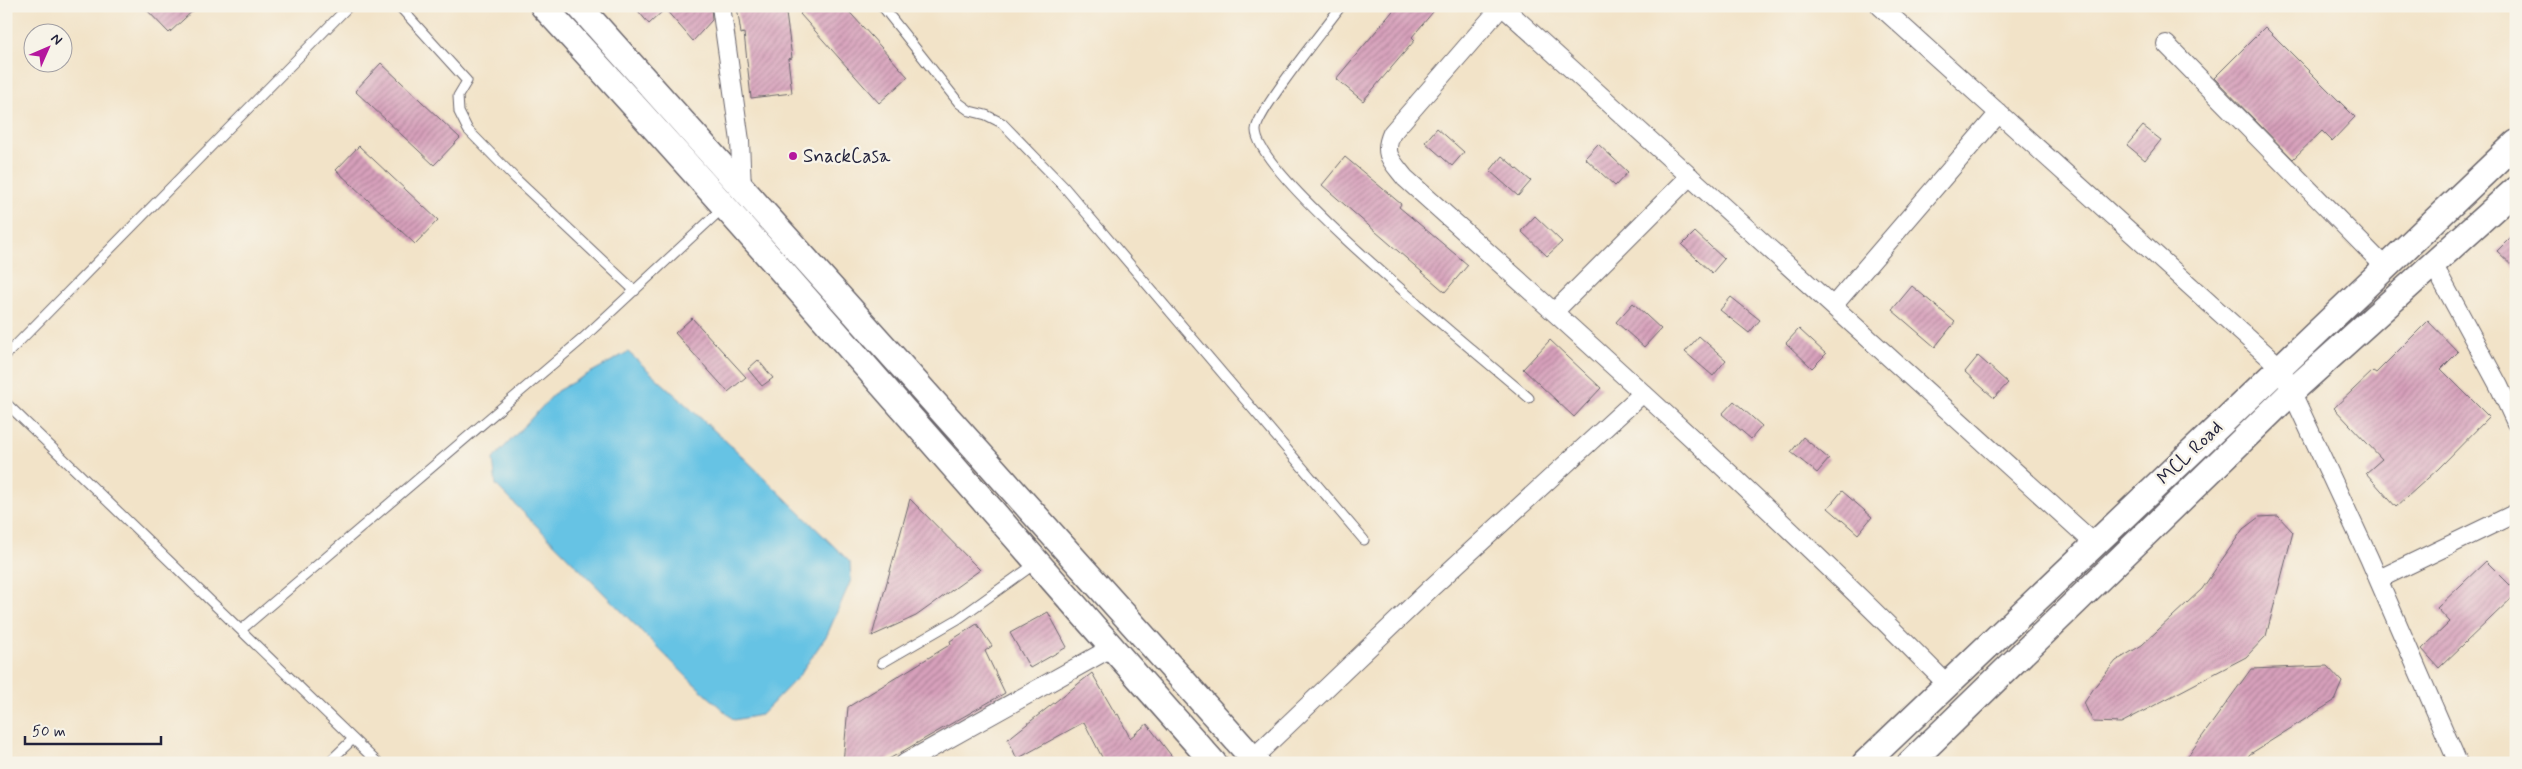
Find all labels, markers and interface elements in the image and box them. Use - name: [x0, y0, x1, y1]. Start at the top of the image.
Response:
- north arrow: [22, 22, 72, 72]
- text: N: [47, 30, 66, 49]
- place label: SnackCasa: [803, 144, 891, 169]
- marker: SnackCasa: [787, 150, 799, 162]
- street label: MCL Road: [2152, 415, 2228, 491]
- scale bar: [25, 714, 161, 746]
- text: 50 m: [32, 722, 66, 742]

